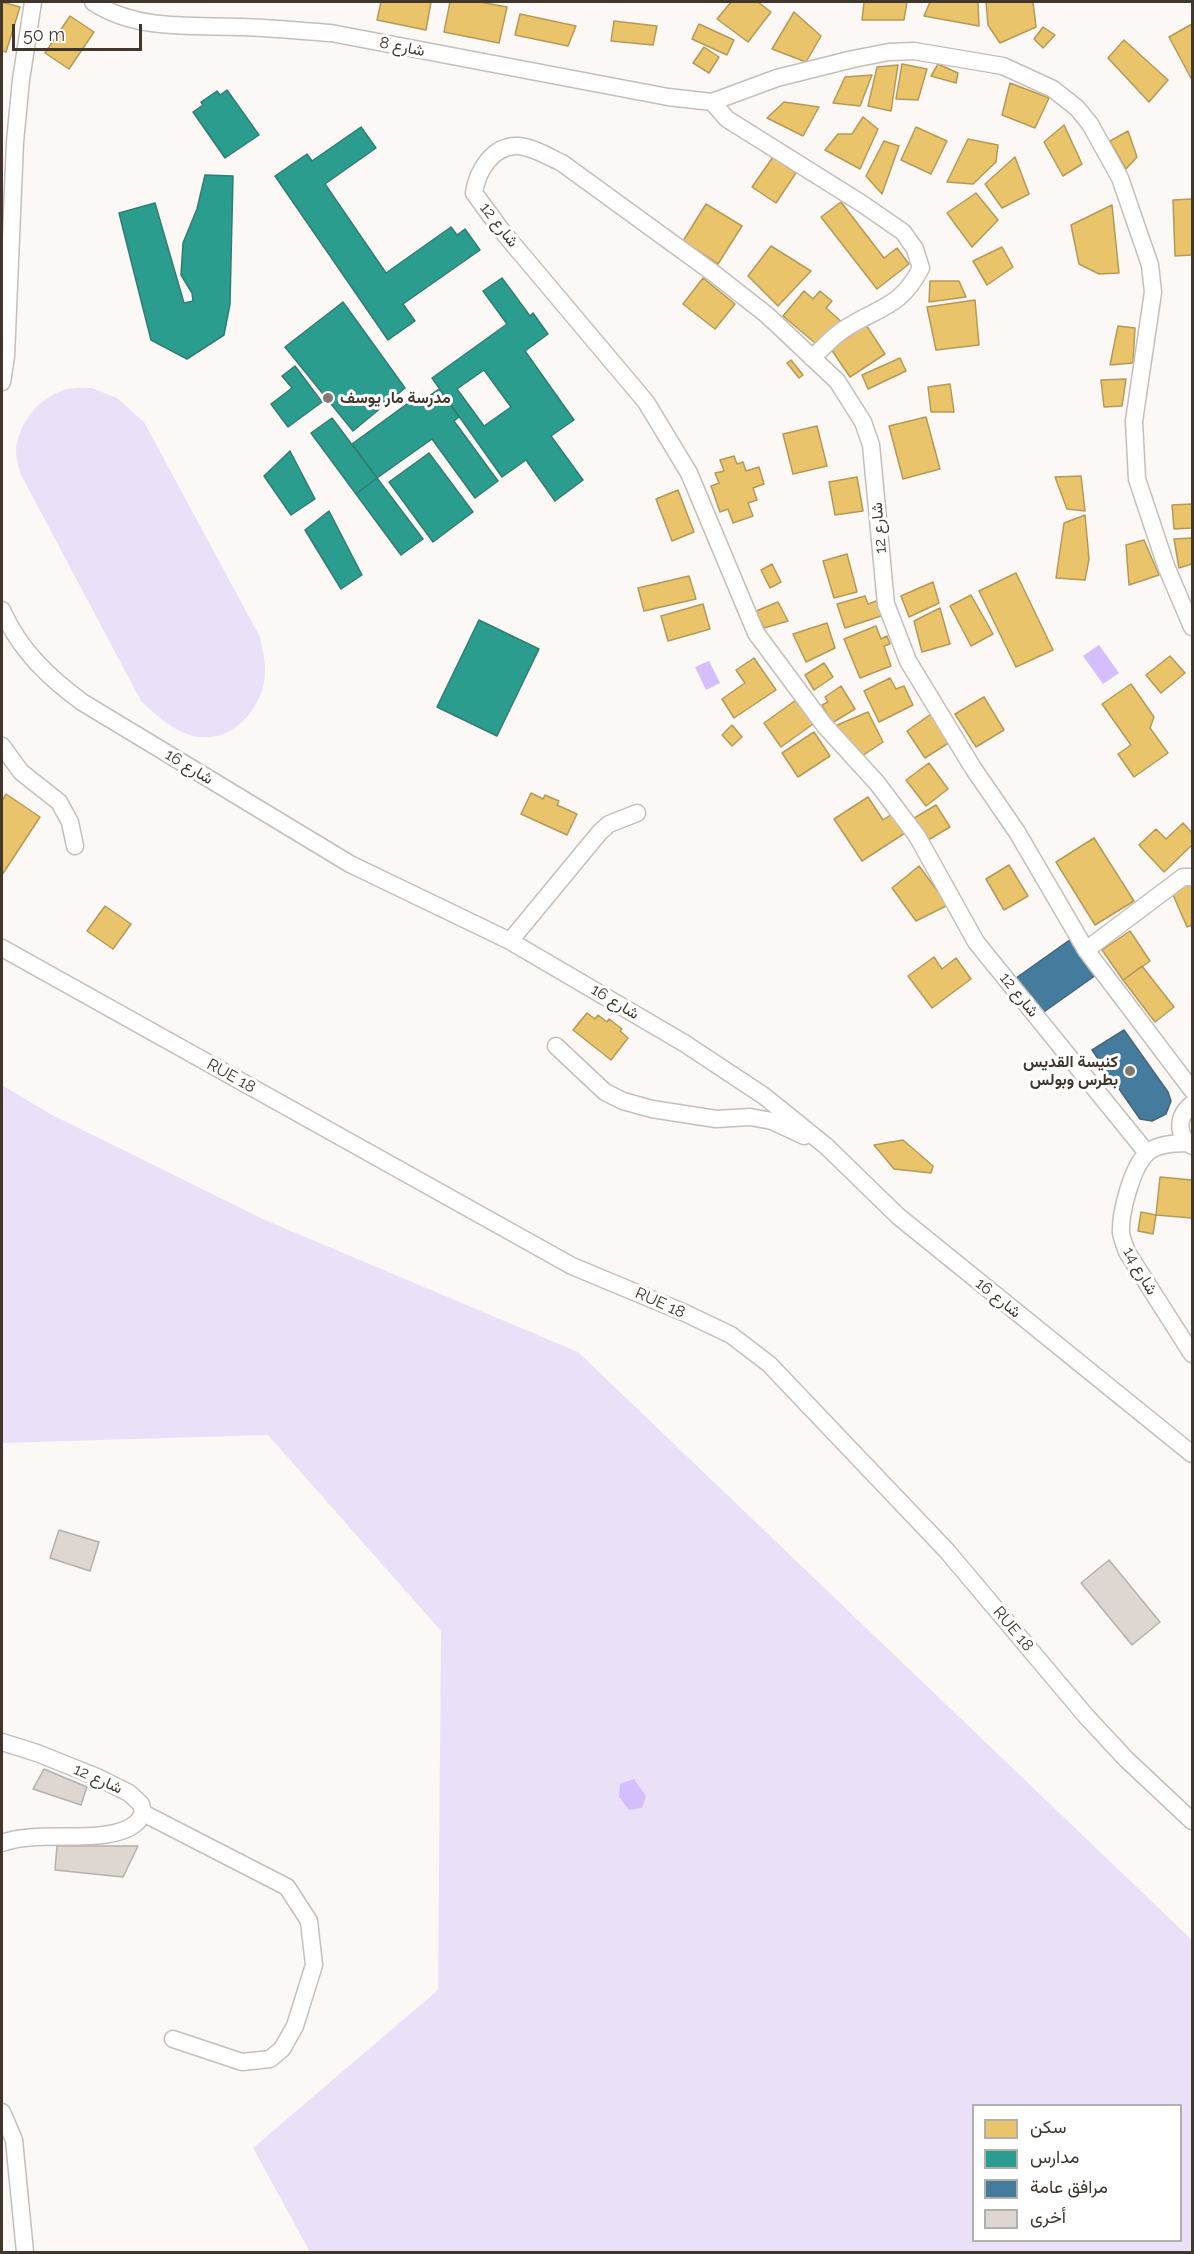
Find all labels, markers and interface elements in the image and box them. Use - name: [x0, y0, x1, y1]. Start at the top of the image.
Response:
- scale bar: [15, 12, 146, 50]
- text: 50 m: [23, 24, 65, 45]
- street label: شارع 8: [378, 33, 426, 61]
- street label: شارع 12: [476, 199, 522, 251]
- place label: مدرسة مار يوسف: [340, 388, 451, 408]
- marker: مدرسة مار يوسف: [321, 391, 335, 405]
- street label: شارع 12: [867, 502, 891, 554]
- street label: شارع 16: [161, 745, 217, 789]
- street label: شارع 12: [995, 969, 1043, 1021]
- street label: شارع 16: [587, 980, 643, 1024]
- place label: كنيسة القديس بطرس وبولس: [1023, 1052, 1118, 1090]
- street label: RUE 18: [203, 1055, 259, 1097]
- marker: كنيسة القديس بطرس وبولس: [1123, 1064, 1137, 1078]
- street label: شارع 14: [1119, 1244, 1161, 1298]
- street label: شارع 16: [971, 1274, 1025, 1322]
- street label: RUE 18: [632, 1284, 688, 1322]
- street label: RUE 18: [989, 1603, 1037, 1655]
- street label: شارع 12: [71, 1760, 125, 1798]
- legend: [972, 2104, 1182, 2242]
- text: سكن: [1030, 2116, 1066, 2137]
- text: مدارس: [1030, 2146, 1079, 2167]
- text: مرافق عامة: [1030, 2176, 1108, 2197]
- text: أخرى: [1030, 2206, 1066, 2227]

